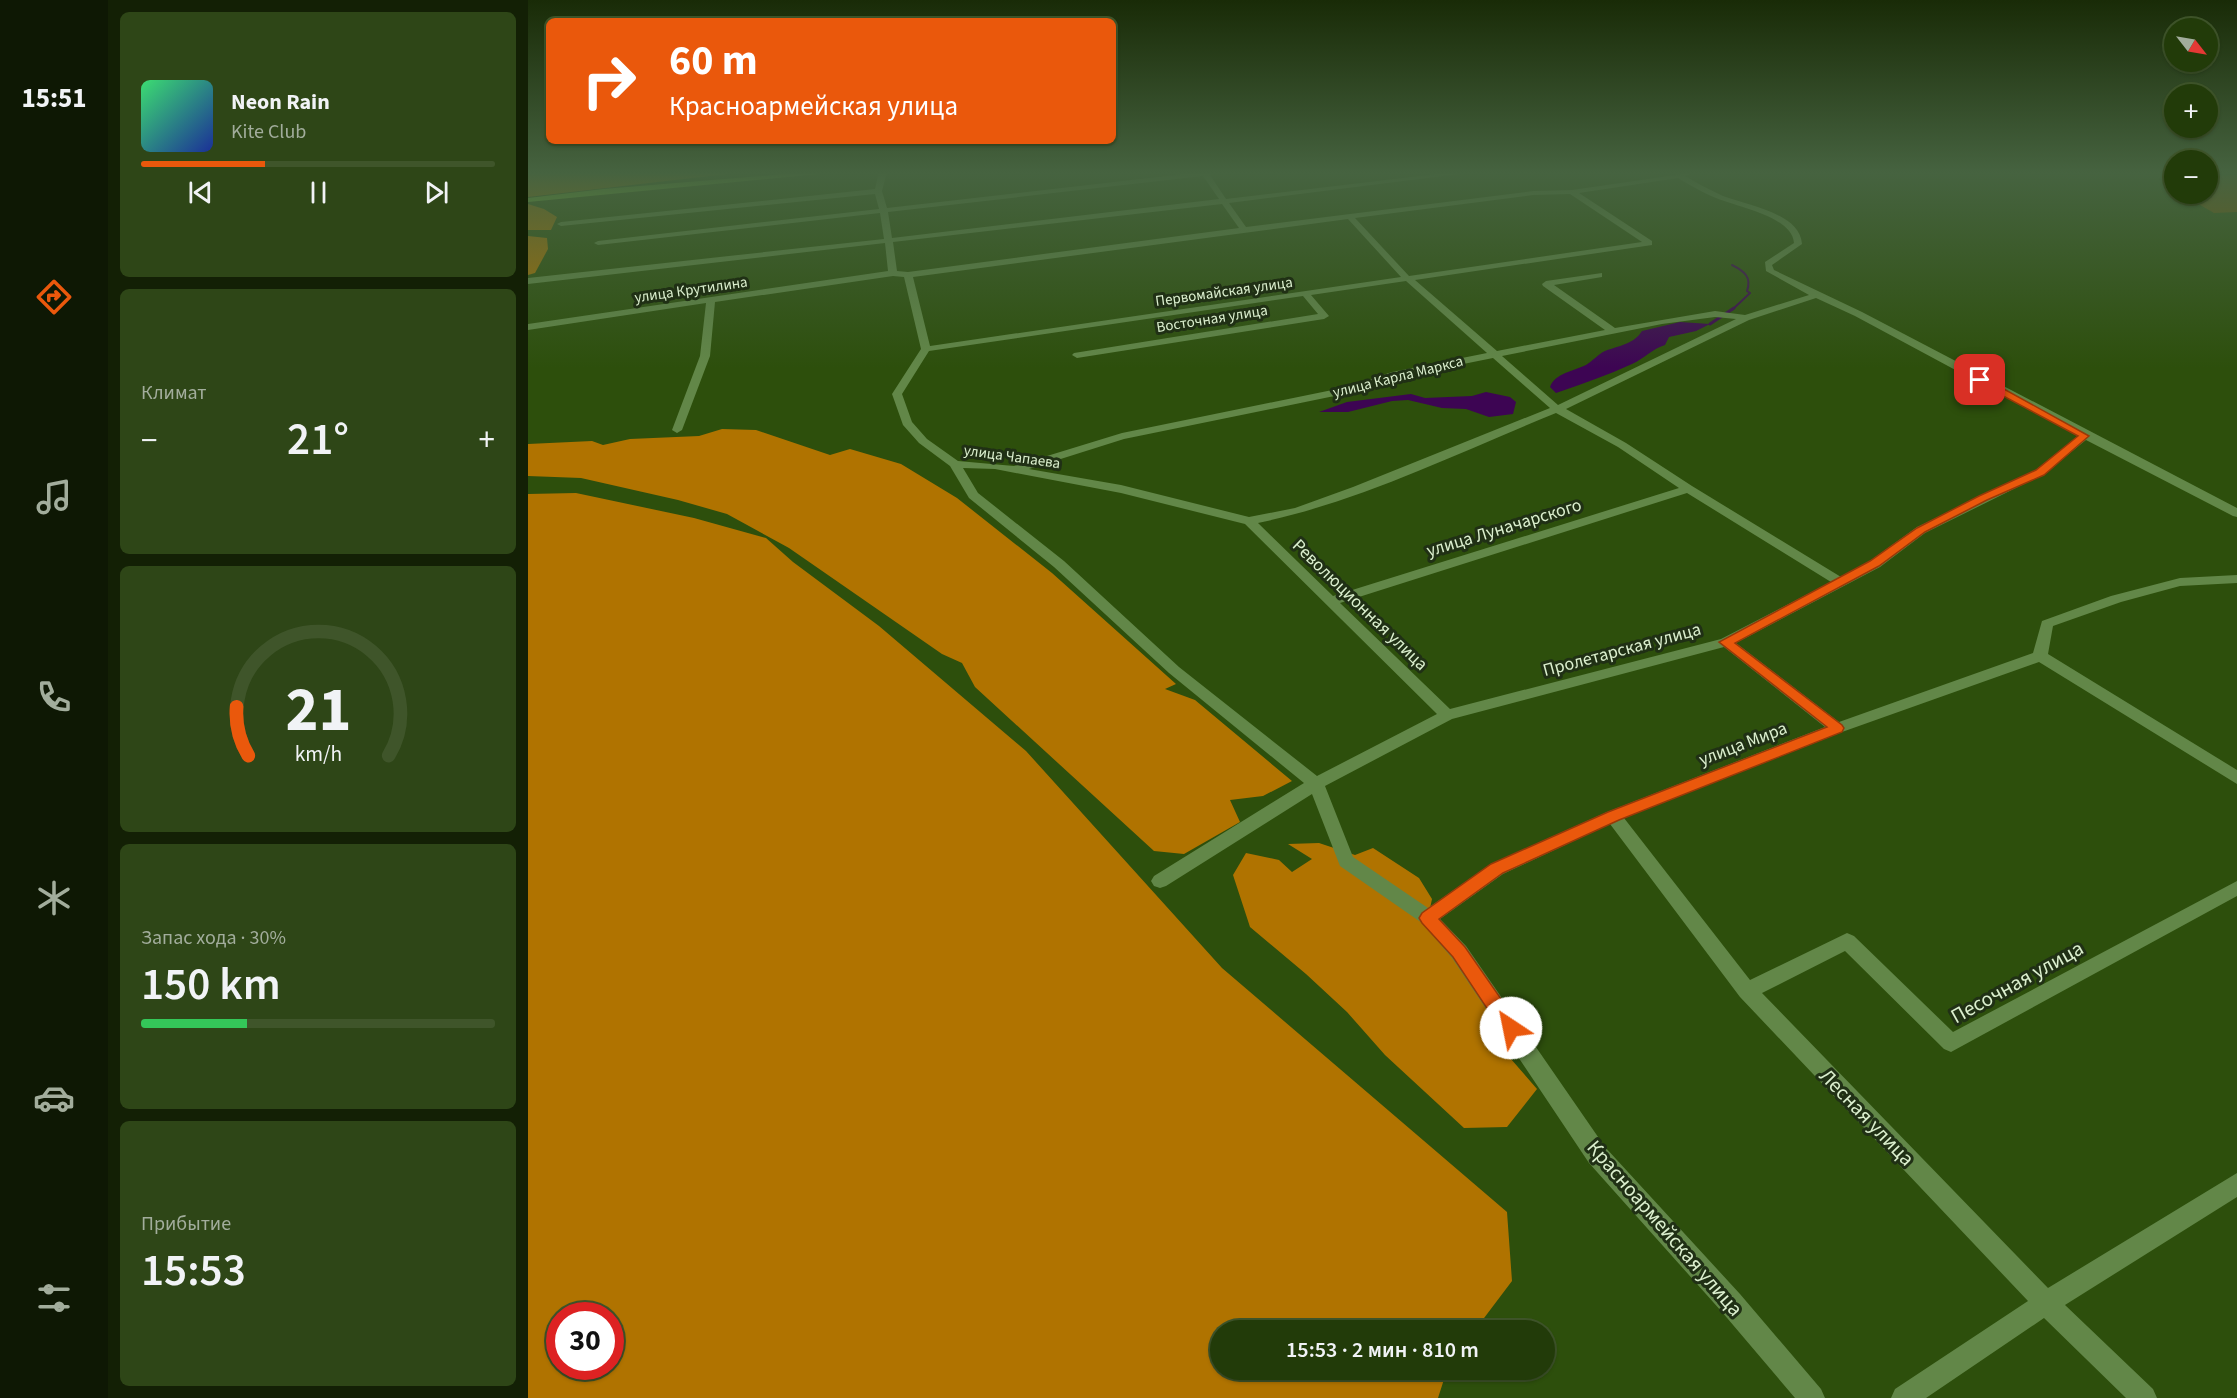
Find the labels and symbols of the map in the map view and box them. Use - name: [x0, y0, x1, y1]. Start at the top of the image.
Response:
- north arrow: [2164, 18, 2218, 72]
- street label: улица Крутилина: [633, 272, 749, 308]
- street label: Первомайская улица: [1154, 272, 1294, 312]
- street label: Восточная улица: [1155, 300, 1269, 338]
- street label: улица Карла Маркса: [1331, 351, 1465, 403]
- pin: [1954, 354, 2005, 405]
- street label: улица Чапаева: [962, 440, 1062, 474]
- street label: улица Луначарского: [1423, 493, 1585, 563]
- street label: Революционная улица: [1287, 534, 1433, 676]
- street label: Пролетарская улица: [1540, 617, 1704, 683]
- street label: улица Мира: [1695, 716, 1791, 772]
- street label: Песочная улица: [1945, 933, 2089, 1031]
- position arrow: [1479, 996, 1543, 1060]
- street label: Лесная улица: [1813, 1061, 1921, 1173]
- street label: Красноармейская улица: [1580, 1133, 1750, 1323]
- speed limit sign: 30: [546, 1302, 624, 1380]

